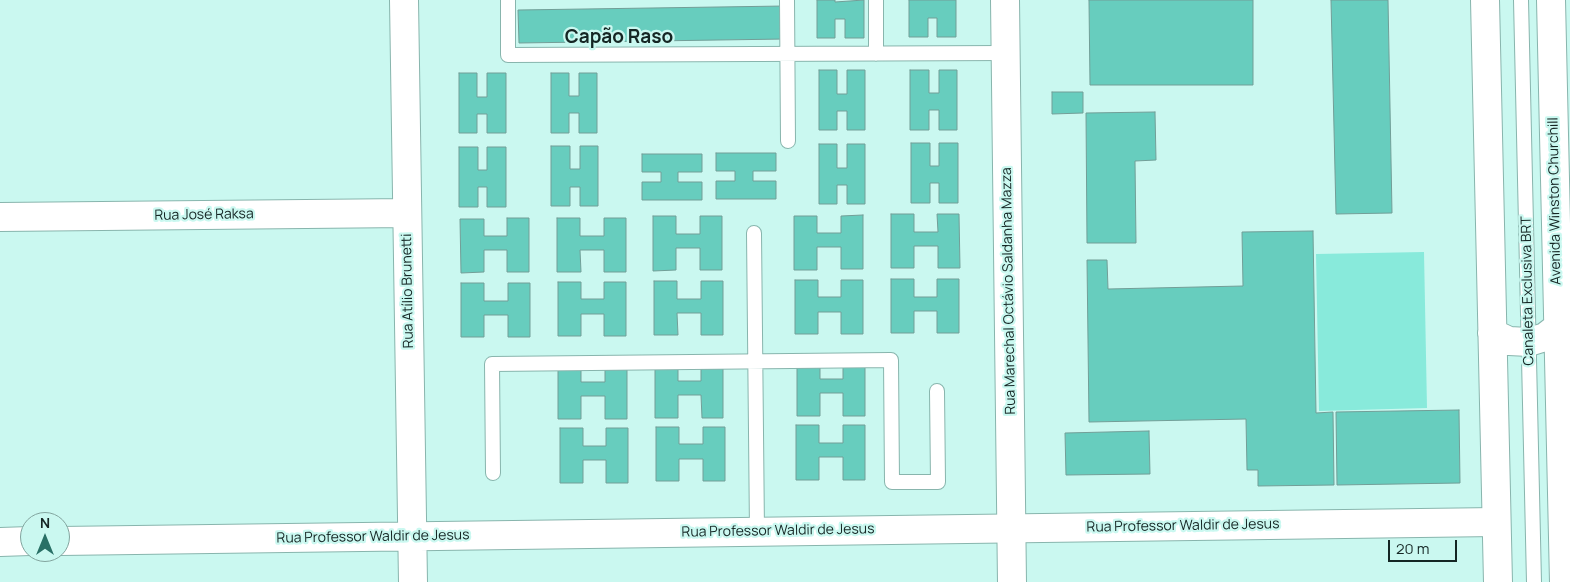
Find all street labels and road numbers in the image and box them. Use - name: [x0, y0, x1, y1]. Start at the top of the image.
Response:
- street label: Avenida Winston Churchill: [1545, 117, 1565, 285]
- street label: Rua Marechal Octávio Saldanha Mazza: [998, 167, 1020, 415]
- street label: Rua José Raksa: [154, 206, 254, 224]
- street label: Canaleta Exclusiva BRT: [1518, 216, 1538, 366]
- street label: Rua Atílio Brunetti: [399, 233, 417, 349]
- street label: Rua Professor Waldir de Jesus: [1086, 516, 1280, 536]
- street label: Rua Professor Waldir de Jesus: [681, 521, 875, 541]
- street label: Rua Professor Waldir de Jesus: [276, 527, 470, 547]

